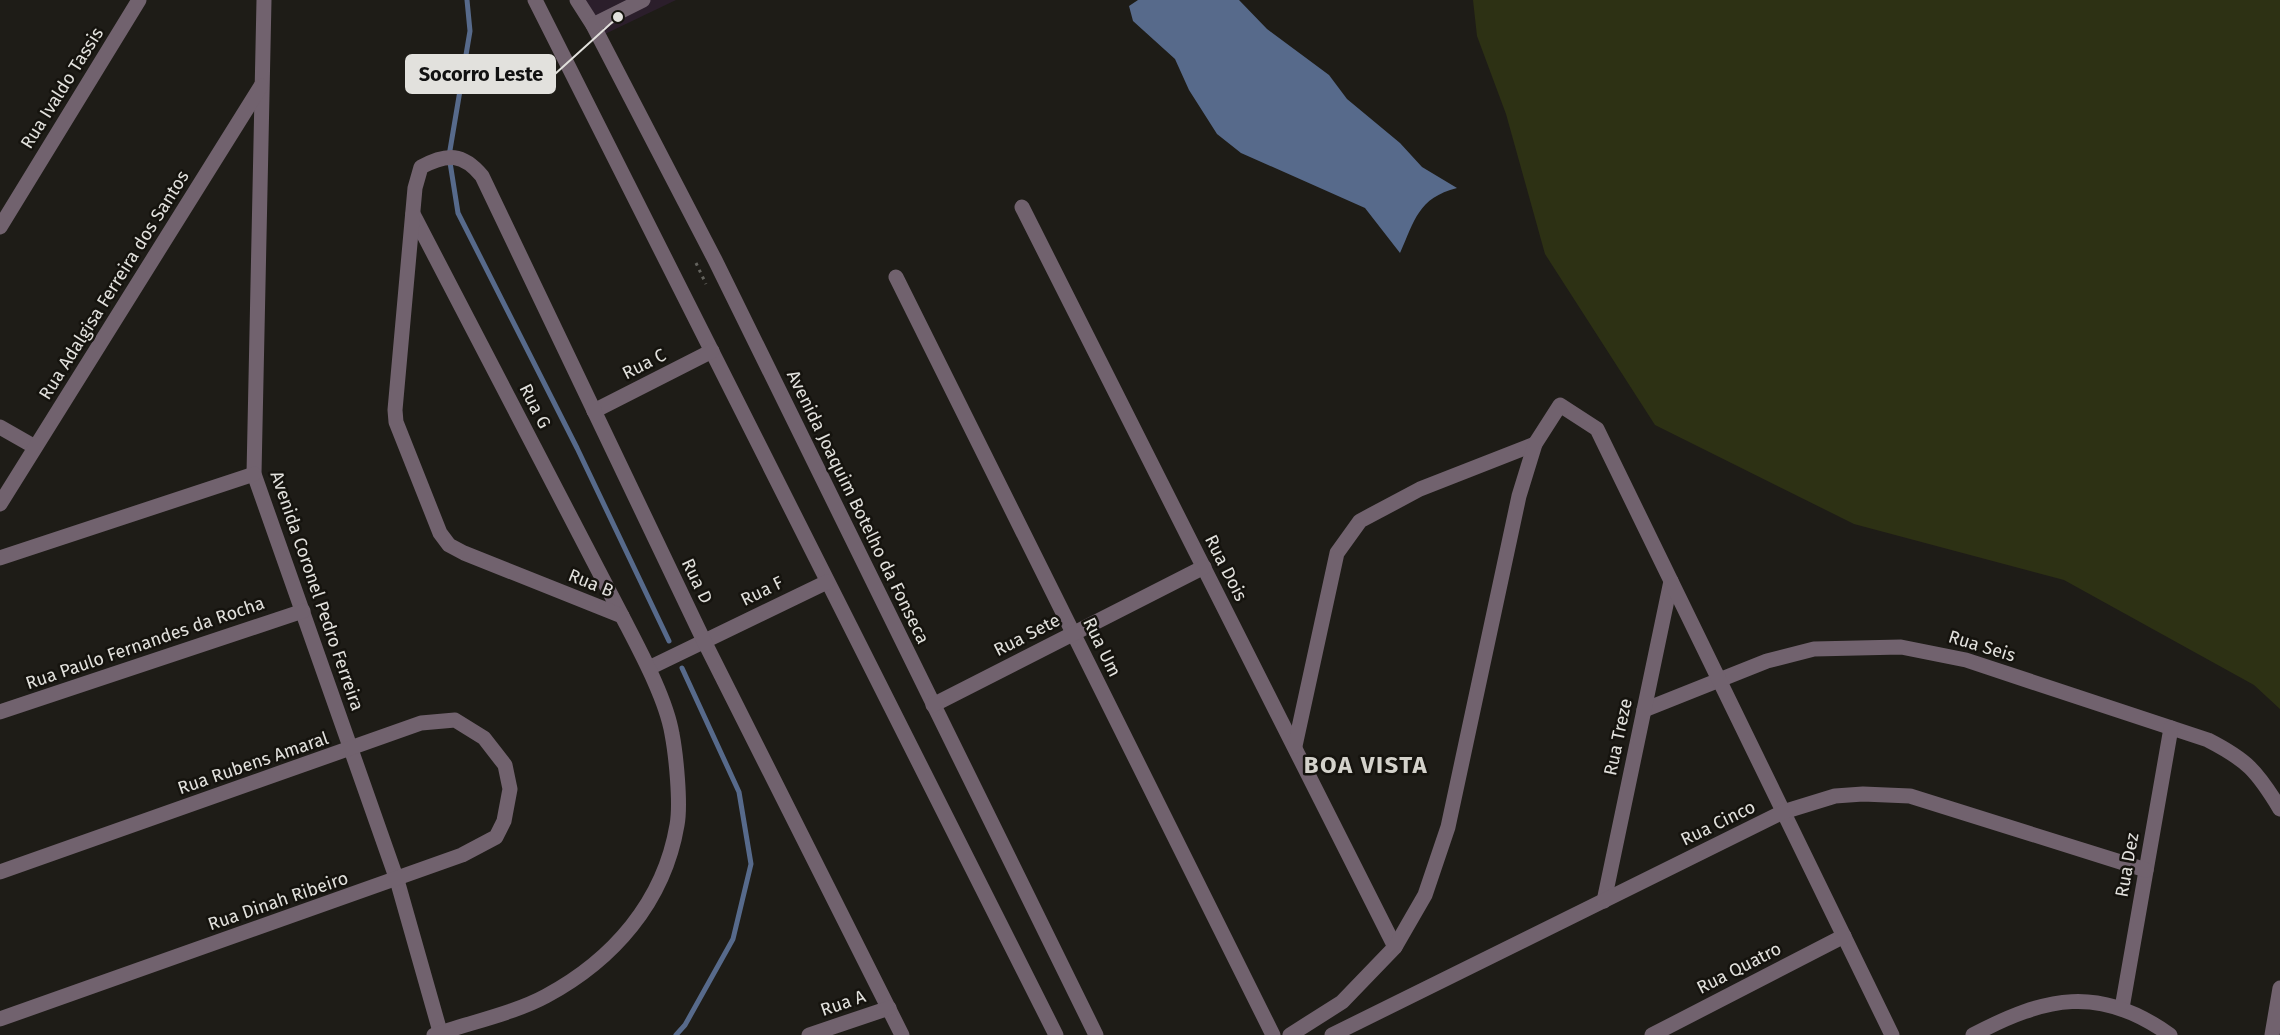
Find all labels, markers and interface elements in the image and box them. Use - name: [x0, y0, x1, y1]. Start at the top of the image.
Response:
- street label: Rua Ivaldo Tassis: [16, 23, 108, 153]
- callout: Socorro Leste: [406, 55, 555, 93]
- text: Socorro Leste: [419, 62, 543, 86]
- street label: Rua Adalgisa Ferreira dos Santos: [34, 166, 194, 404]
- street label: Rua C: [619, 344, 669, 384]
- street label: Avenida Joaquim Botelho da Fonseca: [782, 367, 934, 647]
- street label: Rua G: [514, 380, 556, 432]
- street label: Avenida Coronel Pedro Ferreira: [266, 468, 368, 714]
- street label: Rua Dois: [1200, 531, 1252, 605]
- street label: Rua D: [677, 555, 717, 607]
- street label: Rua B: [565, 564, 617, 602]
- street label: Rua F: [737, 571, 787, 611]
- street label: Rua Paulo Fernandes da Rocha: [23, 592, 267, 694]
- street label: Rua Sete: [990, 609, 1064, 661]
- street label: Rua Um: [1078, 614, 1126, 680]
- street label: Rua Seis: [1946, 625, 2018, 667]
- street label: Rua Treze: [1599, 696, 1637, 778]
- street label: Rua Rubens Amaral: [175, 727, 331, 799]
- district label: BOA VISTA: [1304, 751, 1428, 779]
- street label: Rua Cinco: [1677, 795, 1759, 851]
- street label: Rua Dez: [2111, 831, 2144, 899]
- street label: Rua Dinah Ribeiro: [205, 867, 351, 935]
- street label: Rua Quatro: [1693, 937, 1785, 999]
- street label: Rua A: [818, 985, 869, 1021]

